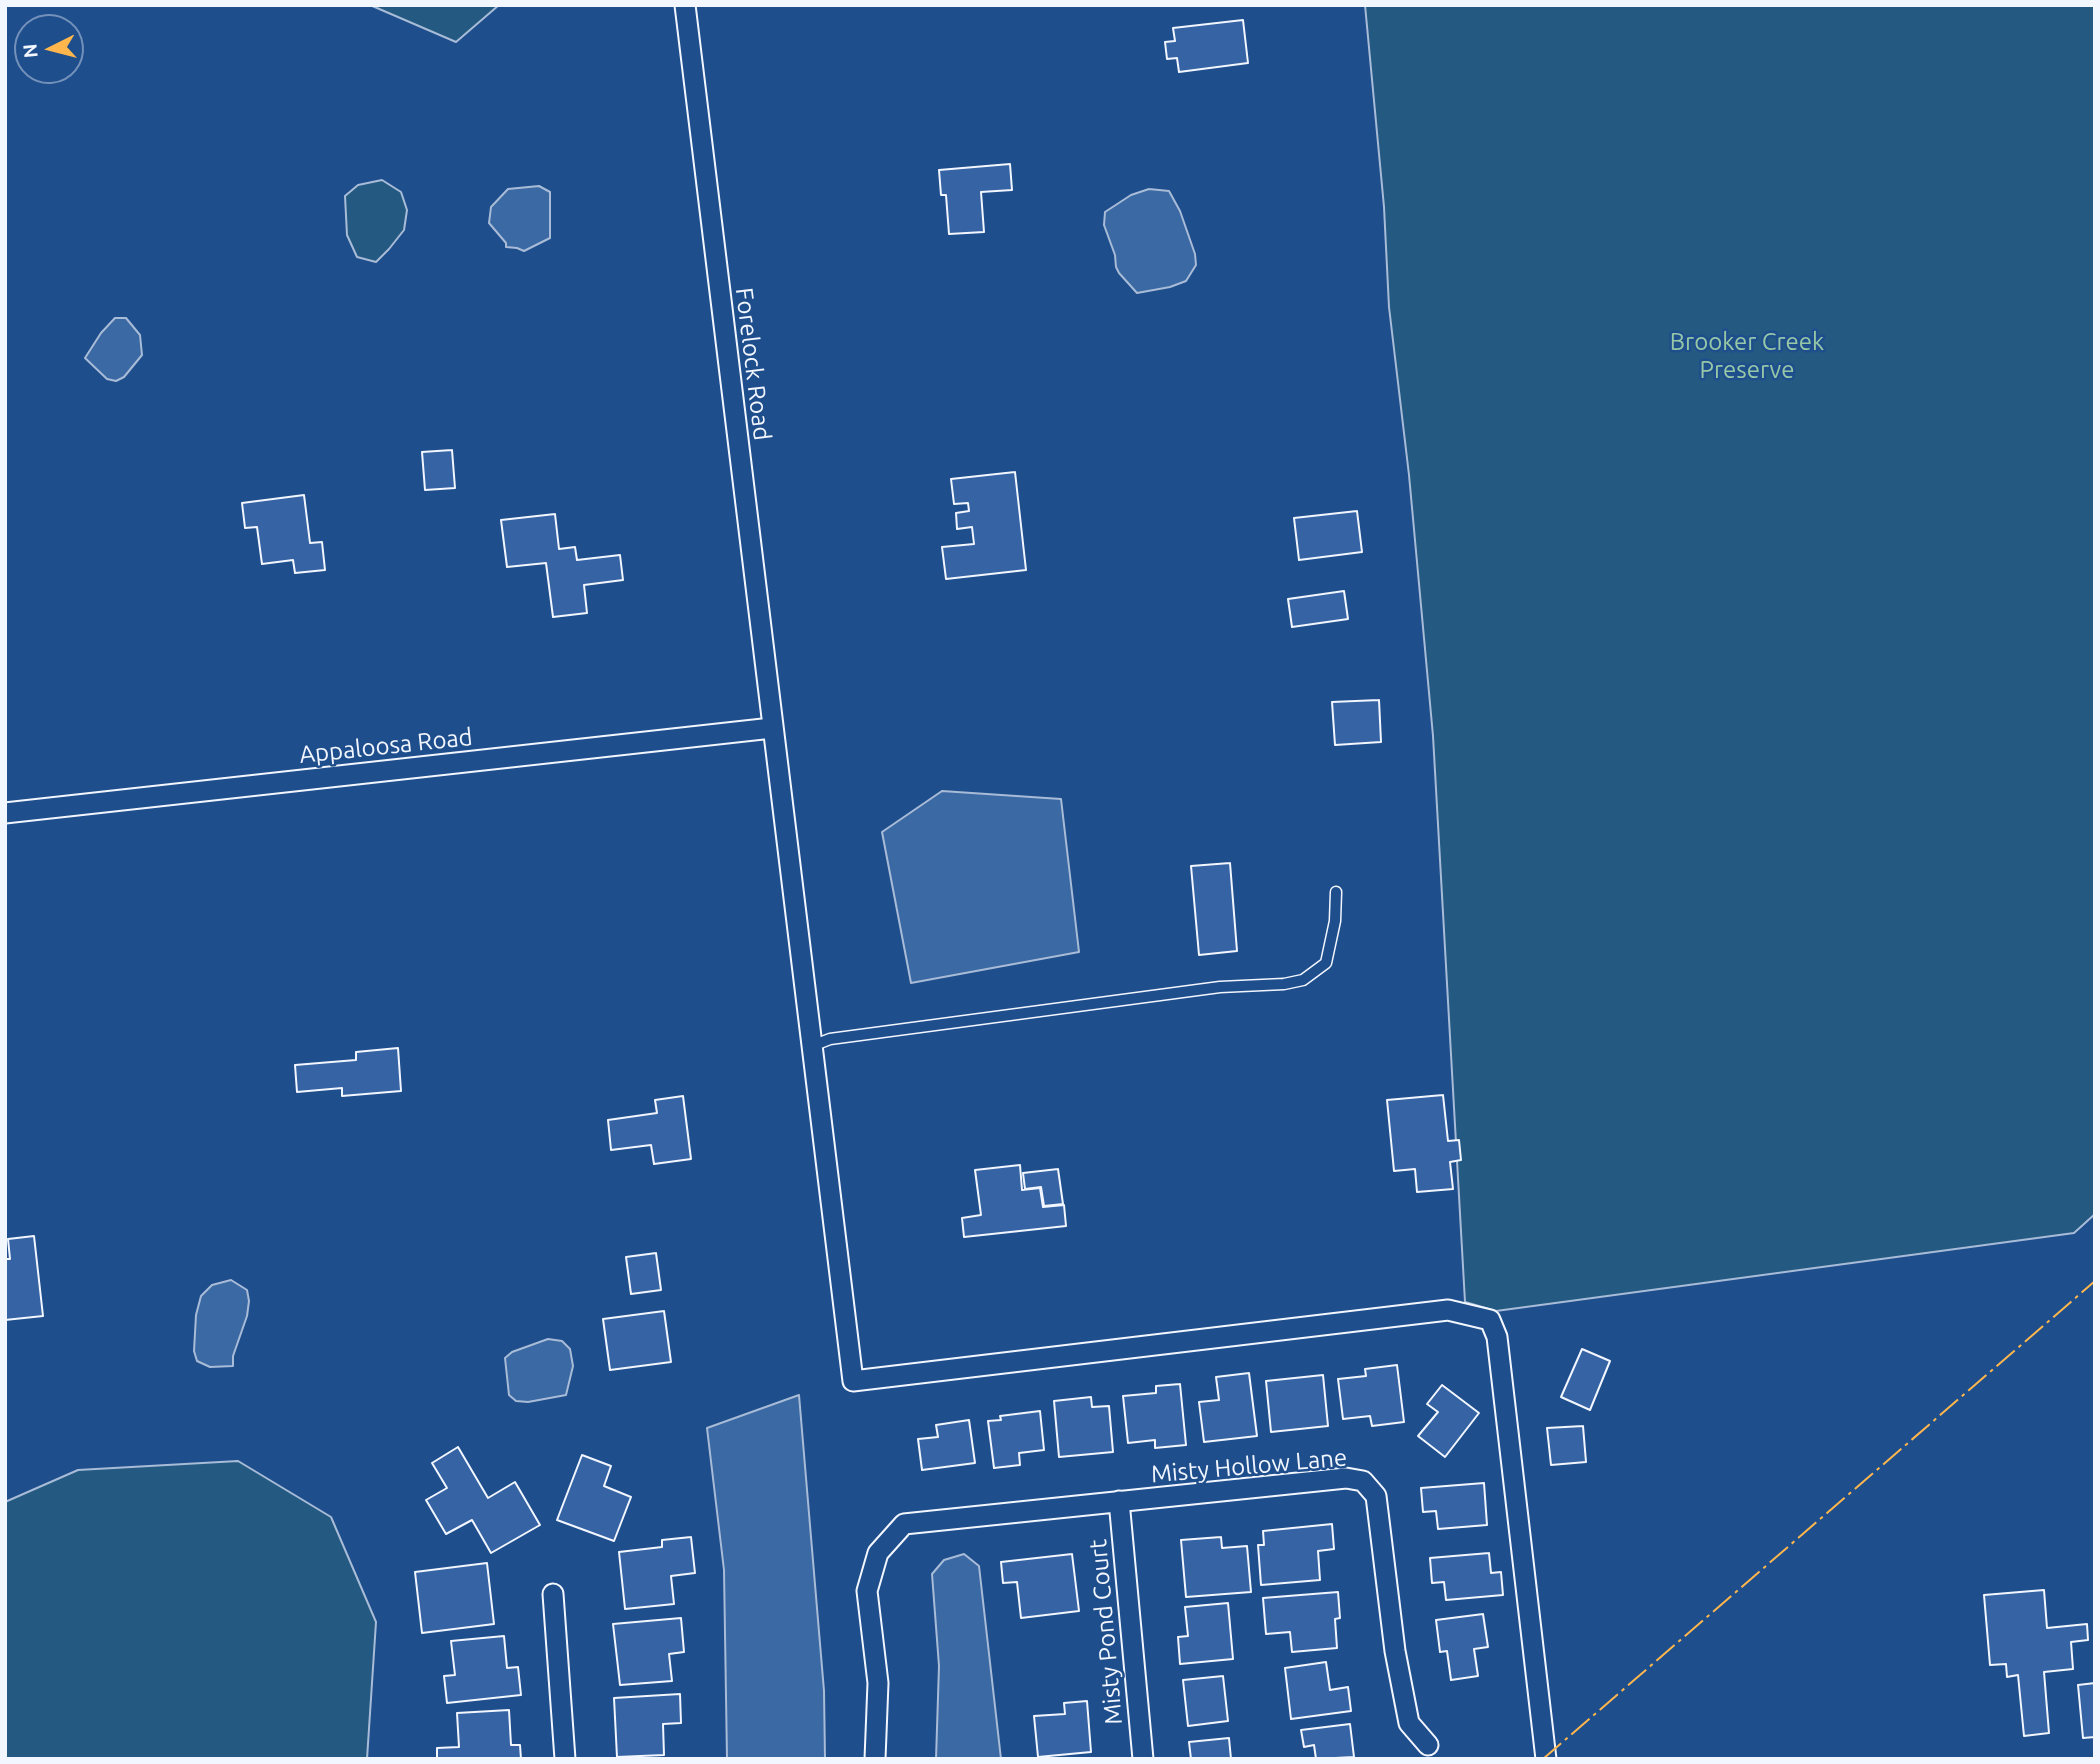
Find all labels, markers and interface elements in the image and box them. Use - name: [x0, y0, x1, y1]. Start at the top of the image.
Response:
- north arrow: [14, 14, 84, 84]
- text: N: [18, 43, 42, 59]
- street label: Forelock Road: [729, 286, 777, 442]
- park label: Brooker Creek Preserve: [1670, 328, 1824, 384]
- street label: Appaloosa Road: [298, 723, 474, 769]
- street label: Misty Hollow Lane: [1150, 1443, 1348, 1489]
- street label: Misty Pond Court: [1084, 1538, 1128, 1726]

